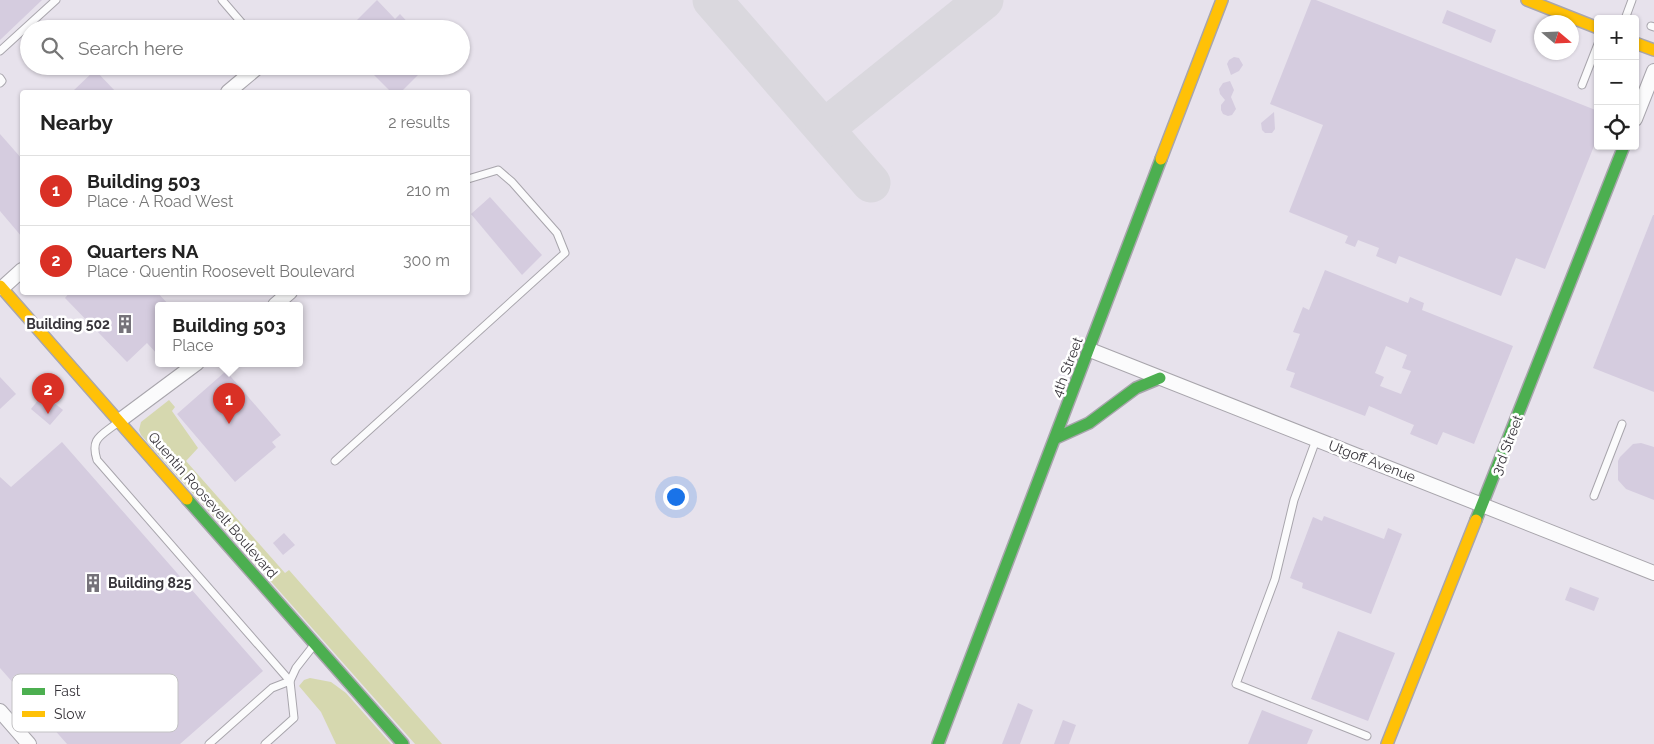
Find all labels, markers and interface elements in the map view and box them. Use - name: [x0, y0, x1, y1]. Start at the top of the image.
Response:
- north arrow: [1534, 15, 1579, 60]
- map controls: [1594, 15, 1639, 150]
- button: +: [1594, 15, 1639, 60]
- search box: [20, 20, 470, 75]
- icon: search: [38, 34, 66, 62]
- text: Search here: [78, 37, 184, 59]
- button: −: [1594, 60, 1639, 105]
- button: locate: [1594, 105, 1639, 150]
- text: Nearby: [40, 110, 113, 135]
- text: 2 results: [388, 113, 450, 132]
- text: Building 503: [87, 170, 200, 192]
- text: 1: [52, 181, 60, 200]
- text: 210 m: [406, 181, 450, 200]
- text: Place · A Road West: [87, 192, 233, 211]
- text: Quarters NA: [87, 240, 198, 262]
- text: 2: [51, 251, 61, 270]
- text: 300 m: [403, 251, 450, 270]
- text: Place · Quentin Roosevelt Boulevard: [87, 262, 355, 281]
- popup: [155, 302, 303, 367]
- building icon: Building 502: [114, 313, 136, 335]
- text: Building 503: [172, 314, 286, 336]
- place label: Building 502: [26, 316, 110, 332]
- street label: 4th Street: [1048, 334, 1086, 399]
- text: Place: [172, 336, 213, 355]
- pin: 2: [32, 373, 64, 414]
- pin: 1: [213, 383, 245, 424]
- street label: 3rd Street: [1488, 412, 1526, 477]
- street label: Quentin Roosevelt Boulevard: [145, 429, 281, 581]
- street label: Utgoff Avenue: [1326, 437, 1418, 485]
- your location: [663, 484, 689, 510]
- building icon: Building 825: [82, 572, 104, 594]
- place label: Building 825: [108, 575, 192, 591]
- legend: [12, 674, 178, 732]
- text: Fast: [54, 683, 81, 699]
- text: Slow: [54, 706, 86, 722]

